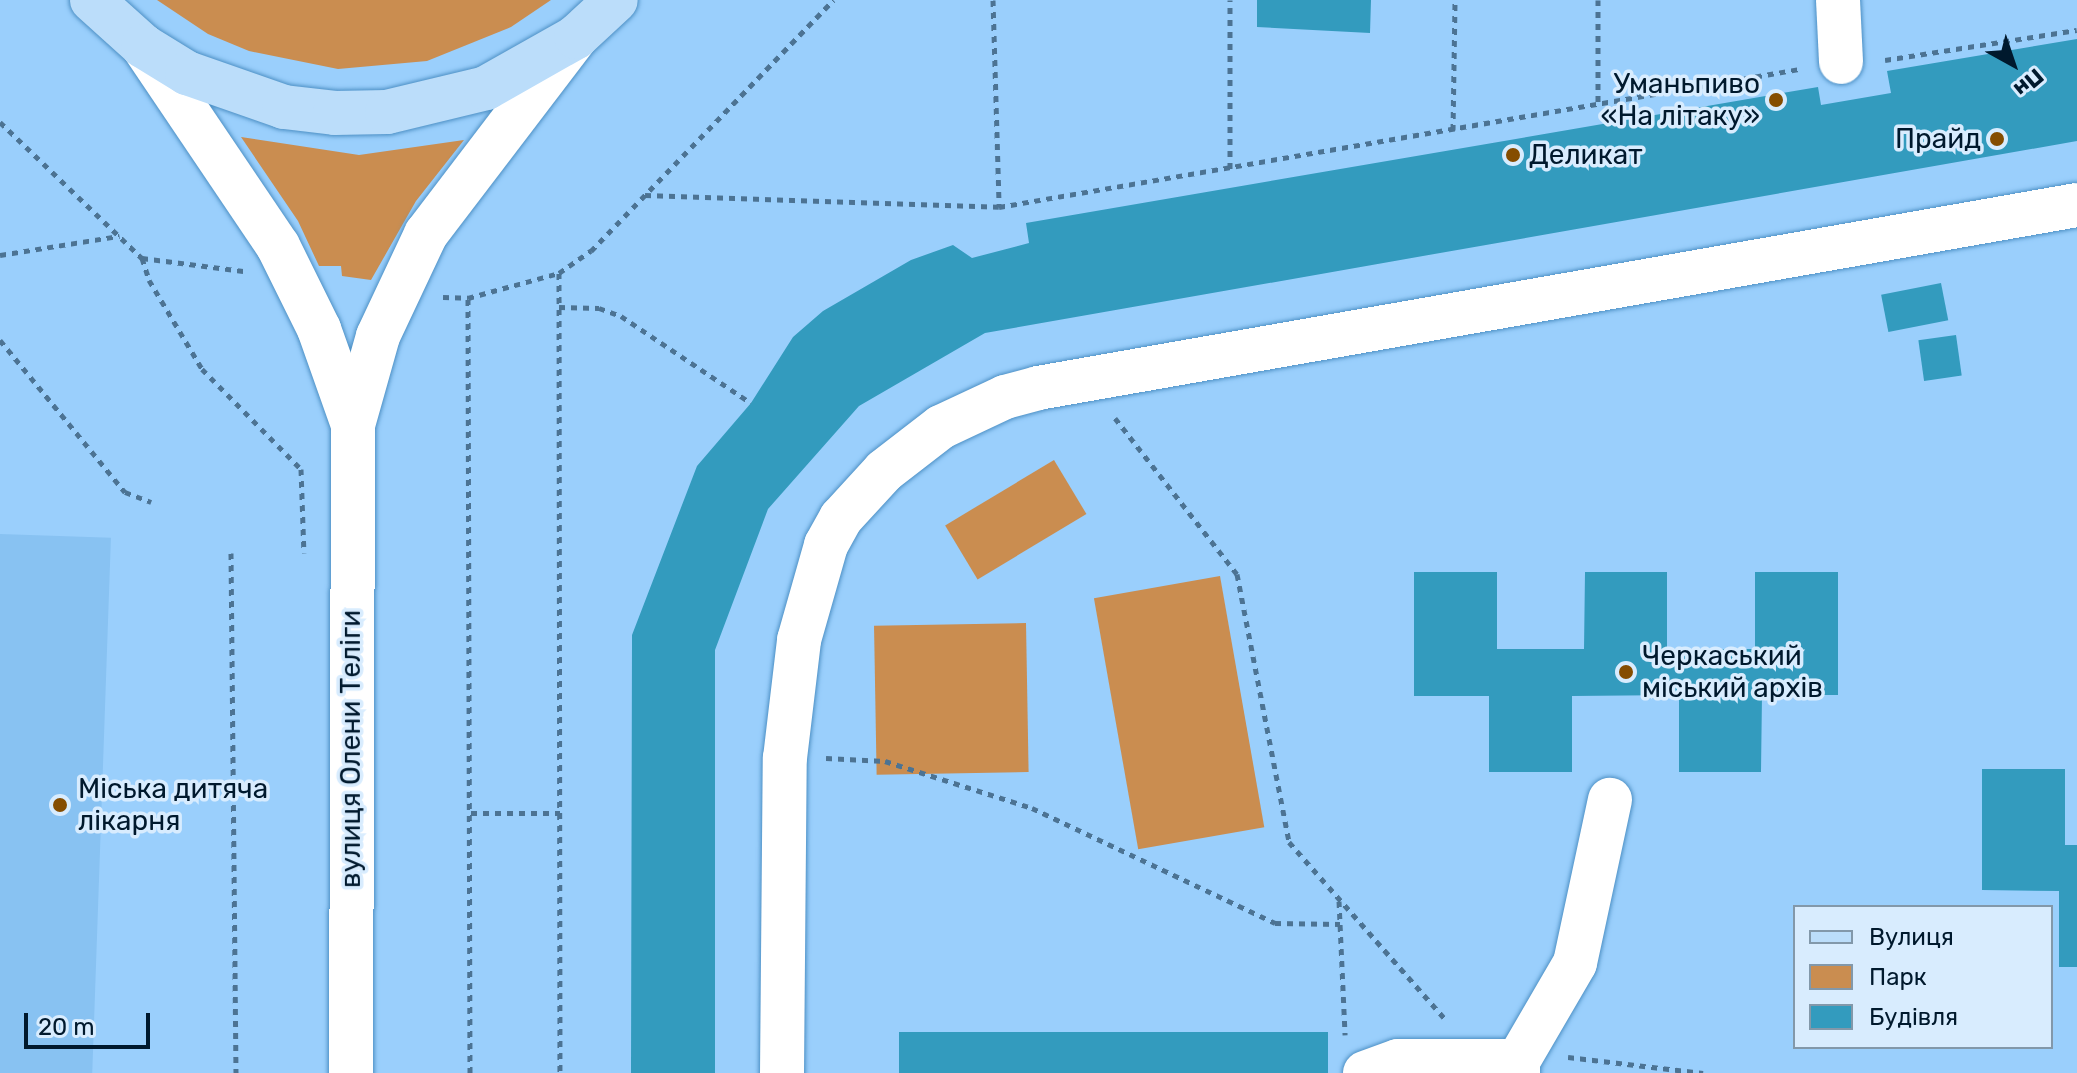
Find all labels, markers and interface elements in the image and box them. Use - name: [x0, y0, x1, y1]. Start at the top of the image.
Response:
- north arrow: [1973, 24, 2053, 104]
- text: Пн: [2008, 63, 2049, 103]
- place label: Уманьпиво «На літаку»: [1600, 67, 1760, 133]
- marker: Уманьпиво «На літаку»: [1767, 91, 1785, 109]
- place label: Прайд: [1895, 122, 1981, 156]
- marker: Прайд: [1988, 130, 2006, 148]
- place label: Деликат: [1529, 138, 1642, 172]
- marker: Деликат: [1504, 146, 1522, 164]
- street label: вулиця Олени Теліги: [334, 610, 368, 888]
- place label: Черкаський міський архів: [1642, 639, 1823, 705]
- marker: Черкаський міський архів: [1617, 663, 1635, 681]
- place label: Міська дитяча лікарня: [78, 772, 268, 838]
- marker: Міська дитяча лікарня: [49, 794, 71, 816]
- legend: [1793, 905, 2053, 1049]
- text: Вулиця: [1869, 923, 1954, 951]
- text: Парк: [1869, 963, 1927, 991]
- scale bar: [28, 997, 154, 1047]
- text: Будівля: [1869, 1003, 1958, 1031]
- text: 20 m: [38, 1013, 95, 1041]

